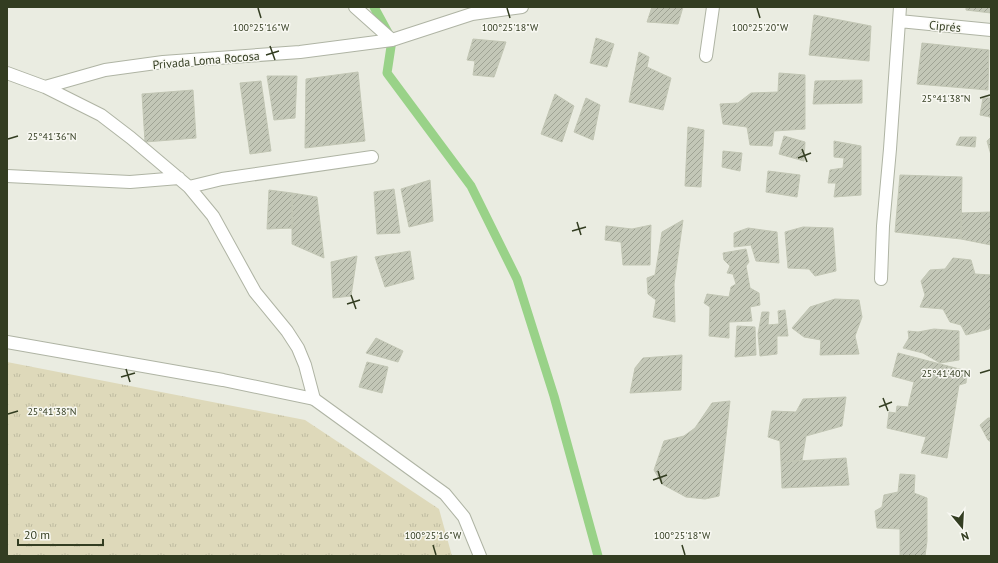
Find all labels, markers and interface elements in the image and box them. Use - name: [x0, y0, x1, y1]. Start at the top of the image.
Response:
- street label: Ciprés: [929, 17, 961, 35]
- text: 100°25'16"W: [233, 21, 290, 34]
- text: 100°25'18"W: [482, 21, 539, 34]
- text: 100°25'20"W: [732, 21, 789, 34]
- street label: Privada Loma Rocosa: [152, 48, 260, 72]
- text: 25°41'38"N: [921, 92, 971, 105]
- text: 25°41'36"N: [27, 130, 77, 143]
- text: 25°41'40"N: [921, 367, 971, 380]
- text: 25°41'38"N: [27, 405, 77, 418]
- north arrow: [942, 507, 982, 547]
- scale bar: [18, 521, 103, 547]
- text: 20 m: [24, 527, 50, 542]
- text: 100°25'16"W: [405, 529, 462, 542]
- text: 100°25'18"W: [654, 529, 711, 542]
- text: N: [959, 529, 971, 544]

